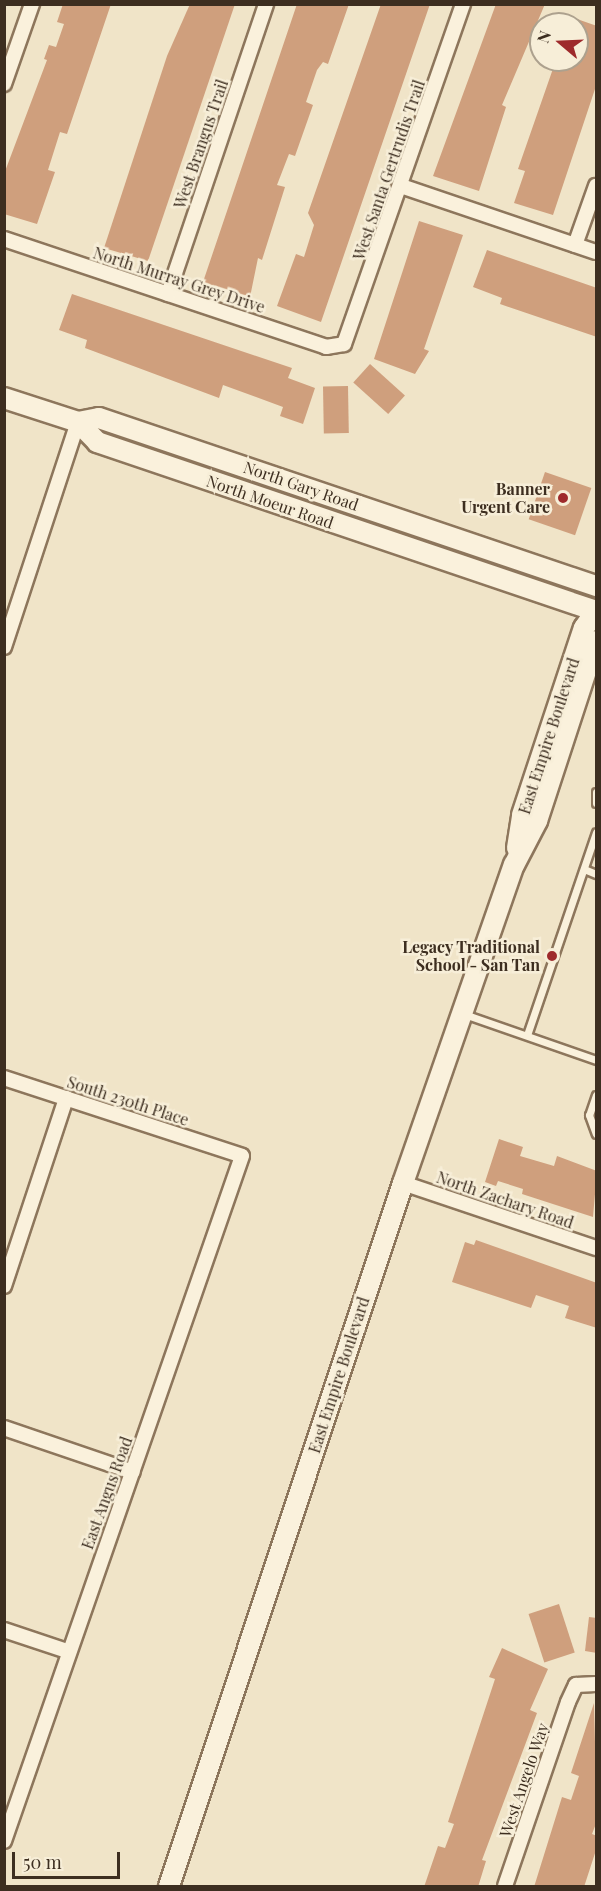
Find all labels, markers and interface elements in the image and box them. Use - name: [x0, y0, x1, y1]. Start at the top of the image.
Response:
- north arrow: [529, 12, 589, 72]
- text: N: [532, 28, 555, 46]
- street label: West Brangus Trail: [170, 77, 232, 211]
- street label: West Santa Gertrudis Trail: [349, 77, 429, 263]
- street label: North Murray Grey Drive: [90, 243, 268, 317]
- street label: North Gary Road: [241, 457, 361, 515]
- street label: North Moeur Road: [204, 471, 336, 533]
- place label: Banner Urgent Care: [461, 479, 550, 517]
- marker: Banner Urgent Care: [554, 489, 572, 507]
- street label: East Empire Boulevard: [515, 655, 583, 817]
- place label: Legacy Traditional School - San Tan: [401, 937, 540, 975]
- marker: Legacy Traditional School - San Tan: [545, 949, 559, 963]
- street label: South 230th Place: [65, 1072, 191, 1130]
- street label: North Zachary Road: [434, 1167, 576, 1233]
- street label: East Empire Boulevard: [305, 1294, 373, 1456]
- street label: East Angus Road: [78, 1434, 136, 1552]
- street label: West Angelo Way: [495, 1720, 553, 1840]
- scale bar: [15, 1840, 123, 1878]
- text: 50 m: [23, 1850, 62, 1874]

